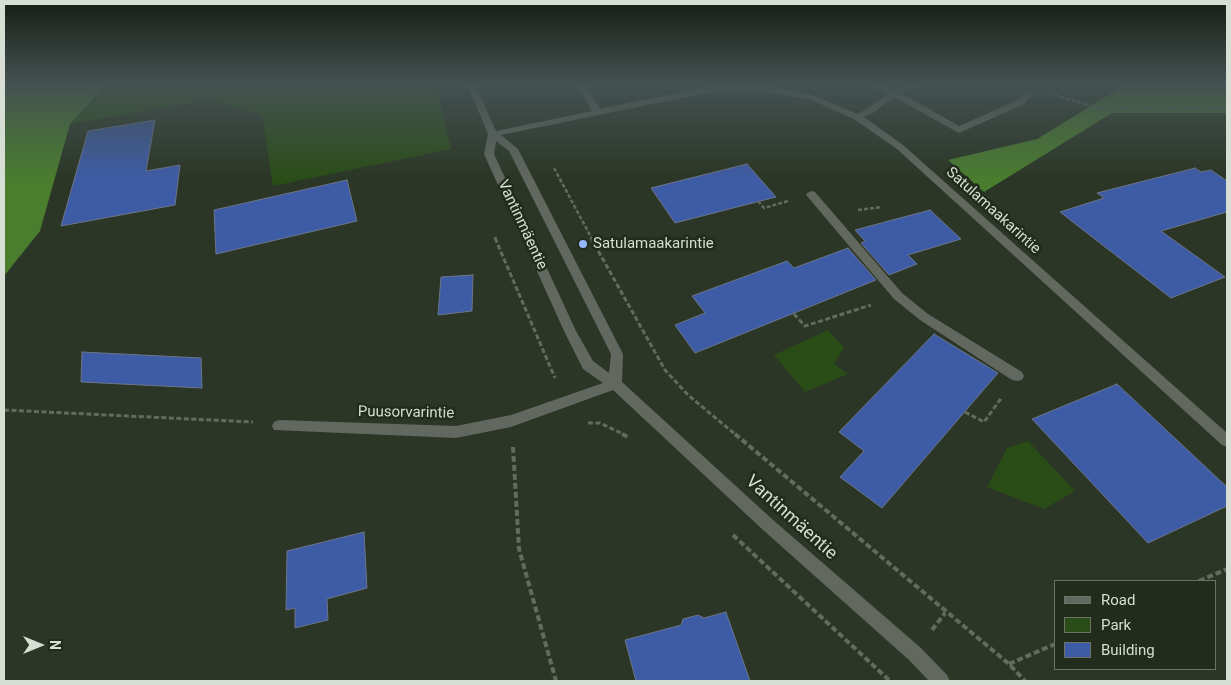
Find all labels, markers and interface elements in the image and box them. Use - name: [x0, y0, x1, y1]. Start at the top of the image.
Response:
- street label: Satulamaakarintie: [942, 164, 1044, 258]
- street label: Vantinmäentie: [493, 177, 551, 273]
- place label: Satulamaakarintie: [593, 235, 714, 253]
- marker: Satulamaakarintie: [577, 238, 589, 250]
- street label: Puusorvarintie: [358, 403, 454, 423]
- street label: Vantinmäentie: [741, 471, 841, 565]
- legend: [1054, 580, 1216, 670]
- text: Road: [1101, 591, 1135, 609]
- text: Park: [1101, 616, 1131, 634]
- north arrow: [15, 620, 65, 670]
- text: N: [47, 640, 63, 650]
- text: Building: [1101, 641, 1155, 659]

